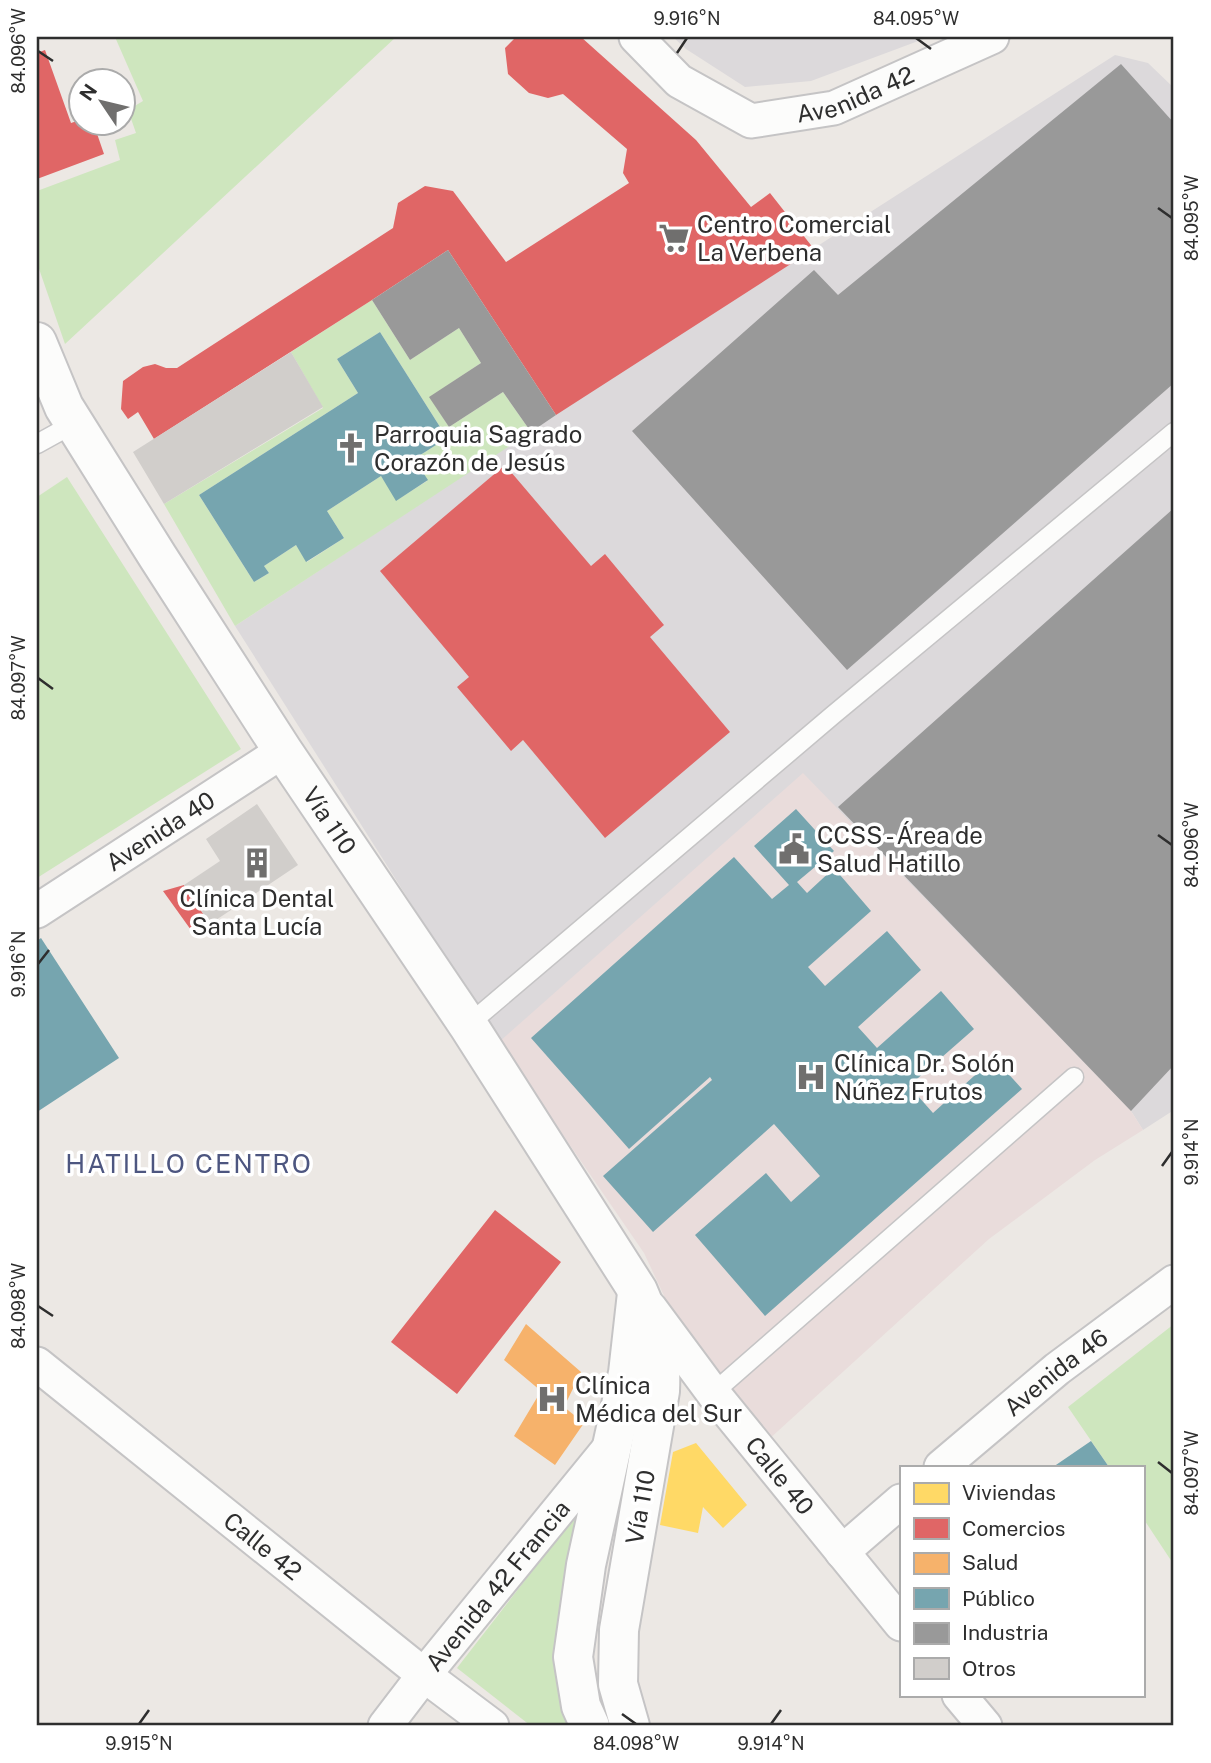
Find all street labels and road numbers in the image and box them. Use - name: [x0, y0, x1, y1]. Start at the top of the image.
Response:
- street label: Avenida 42: [795, 60, 918, 128]
- street label: Vía 110: [297, 781, 363, 859]
- street label: Avenida 40: [101, 785, 220, 876]
- street label: Avenida 46: [998, 1322, 1113, 1422]
- street label: Calle 40: [740, 1431, 820, 1520]
- street label: Vía 110: [620, 1468, 660, 1546]
- street label: Avenida 42 Francia: [419, 1494, 575, 1676]
- street label: Calle 42: [218, 1506, 308, 1585]

